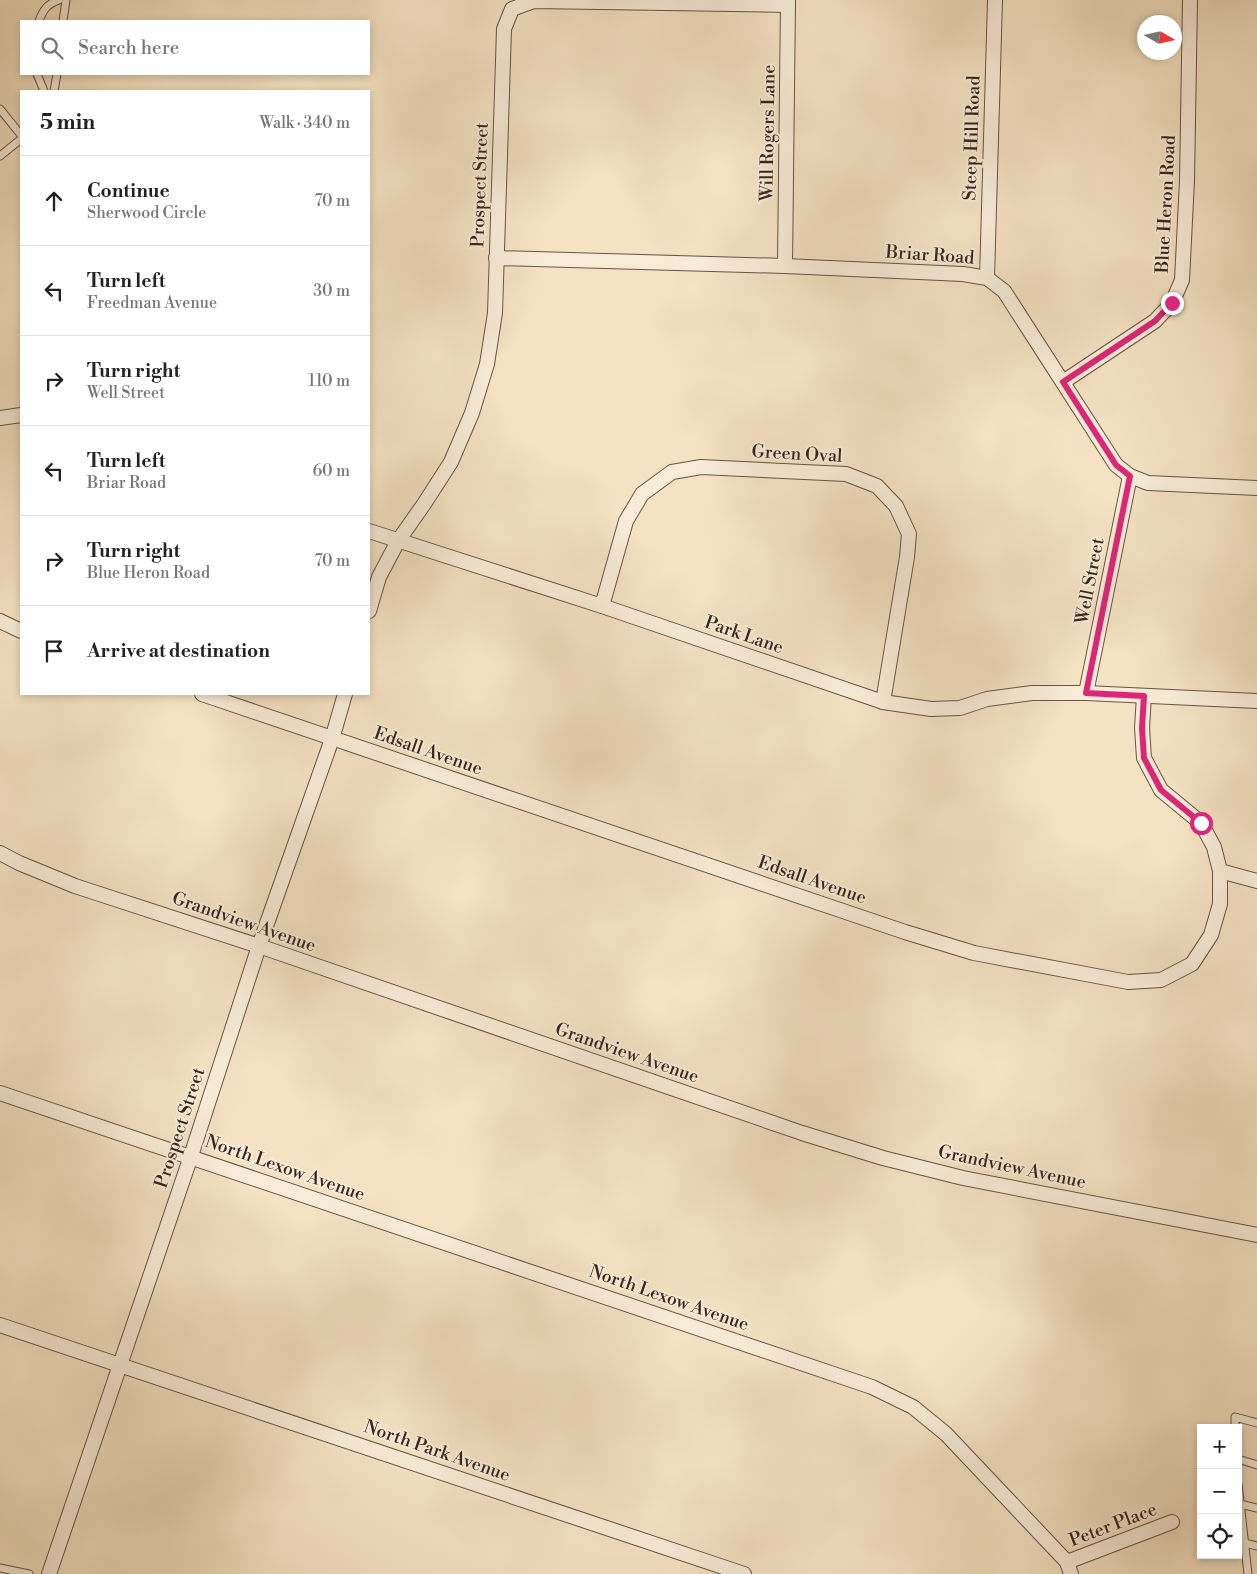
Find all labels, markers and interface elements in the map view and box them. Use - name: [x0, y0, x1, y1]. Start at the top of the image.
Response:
- north arrow: [1137, 15, 1182, 60]
- search box: [20, 20, 370, 75]
- icon: search: [38, 34, 66, 62]
- text: Search here: [78, 36, 179, 60]
- street label: Will Rogers Lane: [755, 64, 781, 203]
- street label: Steep Hill Road: [958, 74, 986, 201]
- text: 5 min: [40, 110, 95, 136]
- text: Walk · 340 m: [260, 113, 350, 133]
- street label: Prospect Street: [466, 121, 494, 248]
- street label: Blue Heron Road: [1151, 134, 1181, 275]
- text: Continue: [87, 179, 170, 203]
- icon: ahead: [40, 187, 68, 215]
- text: 70 m: [314, 191, 350, 211]
- text: Sherwood Circle: [87, 203, 206, 223]
- street label: Briar Road: [884, 240, 976, 270]
- text: Turn left: [87, 269, 166, 293]
- icon: left: [40, 277, 68, 305]
- text: 30 m: [313, 281, 350, 301]
- route end: [1161, 292, 1184, 315]
- text: Freedman Avenue: [87, 293, 217, 313]
- text: Turn right: [87, 359, 180, 383]
- icon: right: [40, 367, 68, 395]
- text: 110 m: [308, 371, 350, 391]
- text: Well Street: [87, 383, 165, 403]
- street label: Green Oval: [751, 440, 844, 468]
- text: Turn left: [87, 449, 166, 473]
- icon: left: [40, 457, 68, 485]
- text: 60 m: [312, 461, 350, 481]
- text: Briar Road: [87, 473, 166, 493]
- street label: Well Street: [1070, 535, 1110, 627]
- text: Turn right: [87, 539, 180, 563]
- icon: right: [40, 547, 68, 575]
- text: 70 m: [314, 551, 350, 571]
- text: Blue Heron Road: [87, 563, 210, 583]
- street label: Park Lane: [701, 611, 787, 659]
- icon: arrive: [40, 637, 68, 665]
- text: Arrive at destination: [87, 639, 270, 663]
- street label: Edsall Avenue: [371, 722, 485, 780]
- route start: [1190, 812, 1213, 835]
- street label: Edsall Avenue: [755, 851, 869, 909]
- street label: Grandview Avenue: [169, 887, 319, 957]
- street label: Grandview Avenue: [552, 1018, 702, 1088]
- street label: Prospect Street: [150, 1064, 211, 1191]
- street label: North Lexow Avenue: [202, 1130, 368, 1206]
- street label: Grandview Avenue: [936, 1140, 1088, 1194]
- street label: North Lexow Avenue: [586, 1260, 752, 1336]
- street label: North Park Avenue: [361, 1415, 513, 1487]
- map controls: [1197, 1424, 1242, 1559]
- button: +: [1197, 1424, 1242, 1469]
- button: −: [1197, 1469, 1242, 1514]
- street label: Peter Place: [1066, 1498, 1160, 1552]
- button: locate: [1197, 1514, 1242, 1559]

